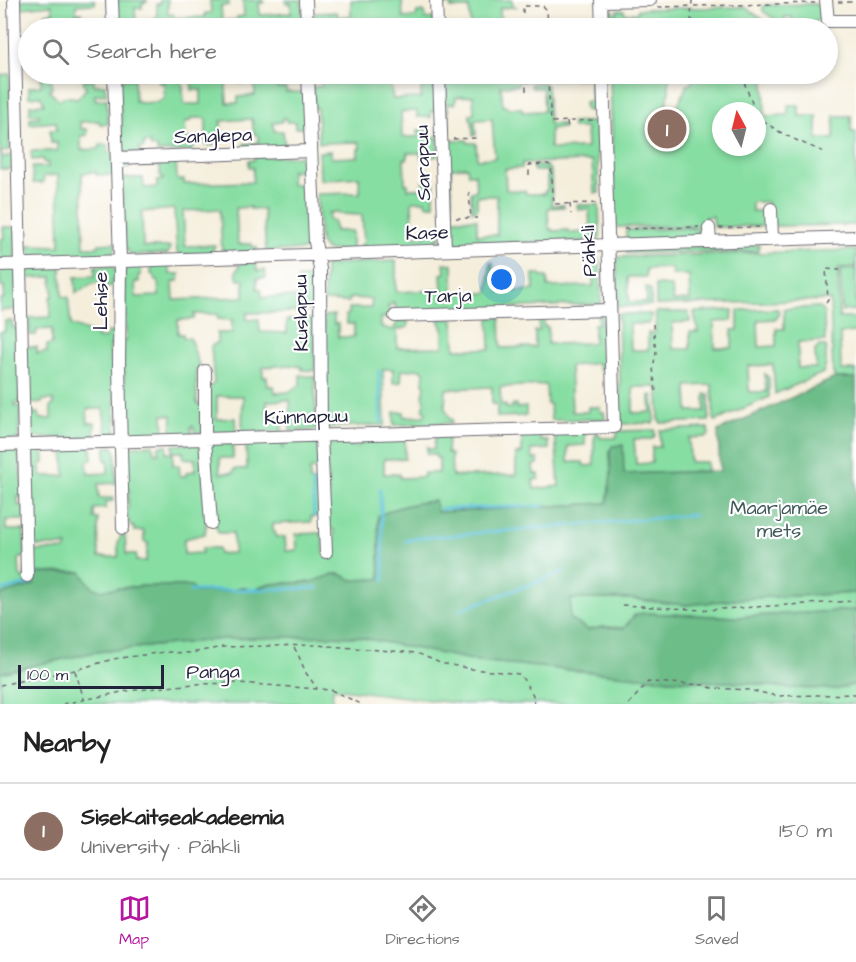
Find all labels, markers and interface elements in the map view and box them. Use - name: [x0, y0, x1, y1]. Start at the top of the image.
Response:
- search box: [18, 18, 838, 84]
- icon: search: [39, 35, 72, 68]
- text: Search here: [87, 36, 217, 67]
- north arrow: [712, 102, 766, 156]
- pin: 1: [648, 106, 686, 152]
- street label: Sanglepa: [173, 121, 253, 152]
- street label: Sarapuu: [408, 125, 438, 201]
- street label: Kase: [405, 218, 449, 248]
- street label: Pähkli: [574, 225, 604, 277]
- your location: [487, 265, 516, 294]
- street label: Lehise: [87, 272, 115, 330]
- street label: Kuslapuu: [286, 274, 316, 352]
- street label: Tarja: [424, 282, 472, 310]
- street label: Künnapuu: [264, 402, 348, 432]
- park label: Maarjamäe mets: [730, 494, 828, 545]
- street label: Panga: [186, 658, 240, 687]
- scale bar: [18, 662, 164, 690]
- text: 100 m: [27, 664, 68, 686]
- text: Nearby: [24, 725, 111, 761]
- text: Sisekaitseakadeemia: [81, 802, 284, 833]
- text: 1: [42, 817, 45, 845]
- text: 150 m: [779, 817, 832, 845]
- text: University · Pähkli: [81, 833, 240, 861]
- tab: Map: [118, 892, 151, 950]
- tab: Directions: [386, 892, 460, 950]
- tab: Saved: [695, 892, 738, 950]

